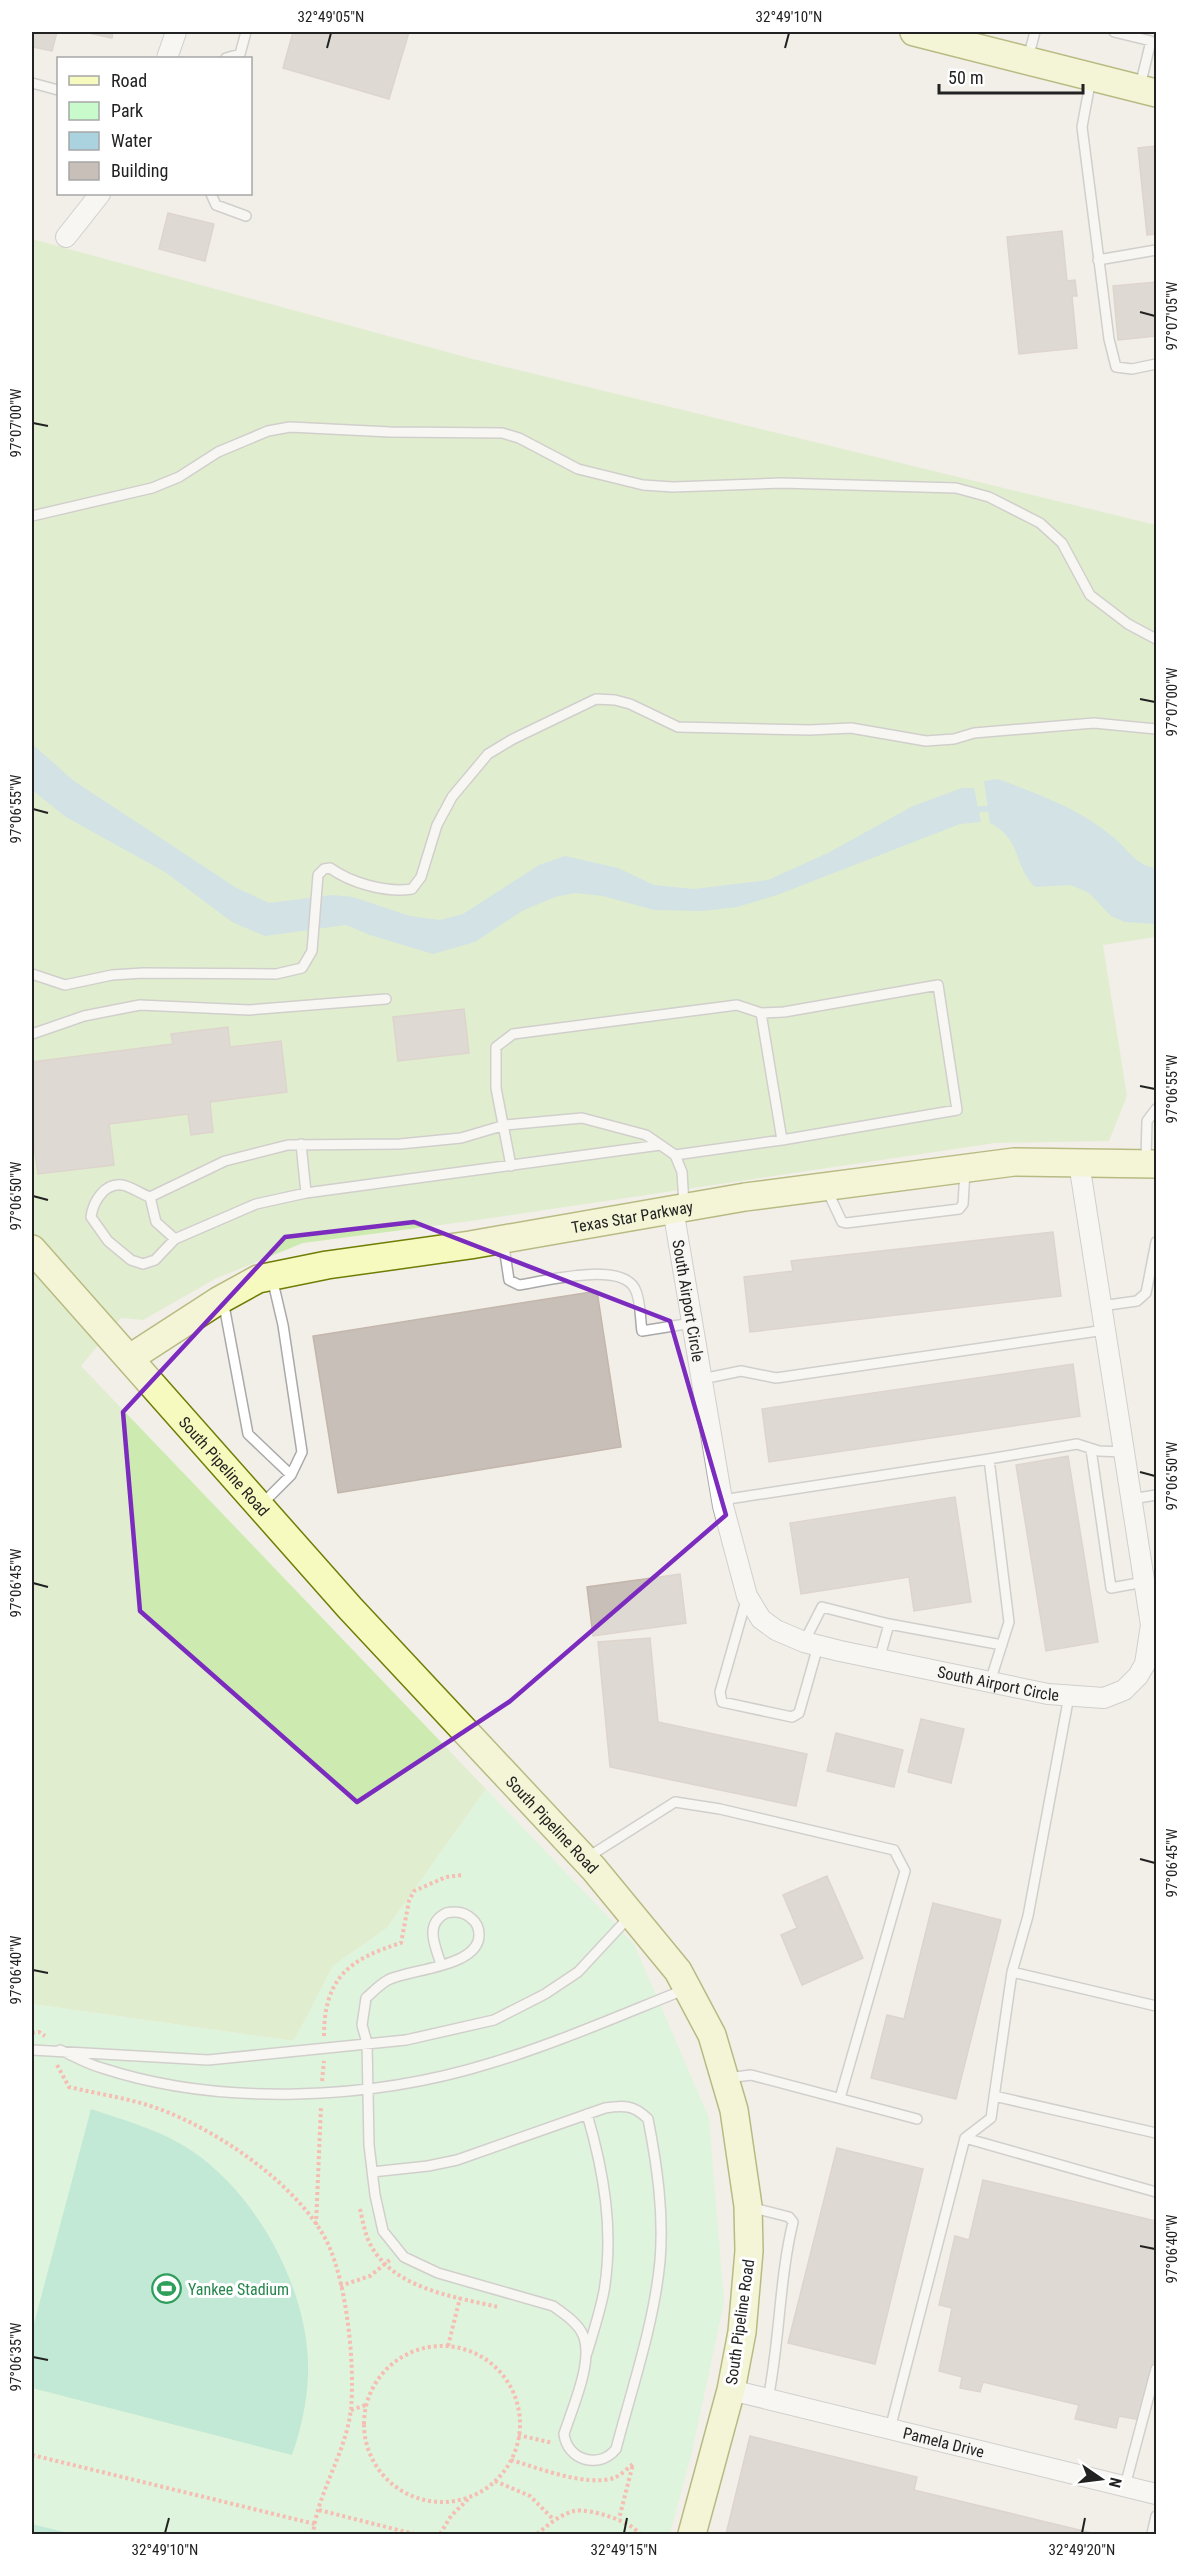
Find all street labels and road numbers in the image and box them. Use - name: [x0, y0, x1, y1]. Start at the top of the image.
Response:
- street label: Texas Star Parkway: [570, 1197, 695, 1237]
- street label: South Airport Circle: [669, 1238, 708, 1363]
- street label: South Pipeline Road: [175, 1412, 273, 1520]
- street label: South Airport Circle: [936, 1662, 1060, 1704]
- street label: South Pipeline Road: [502, 1772, 603, 1877]
- street label: South Pipeline Road: [722, 2258, 758, 2386]
- street label: Pamela Drive: [901, 2423, 986, 2461]

